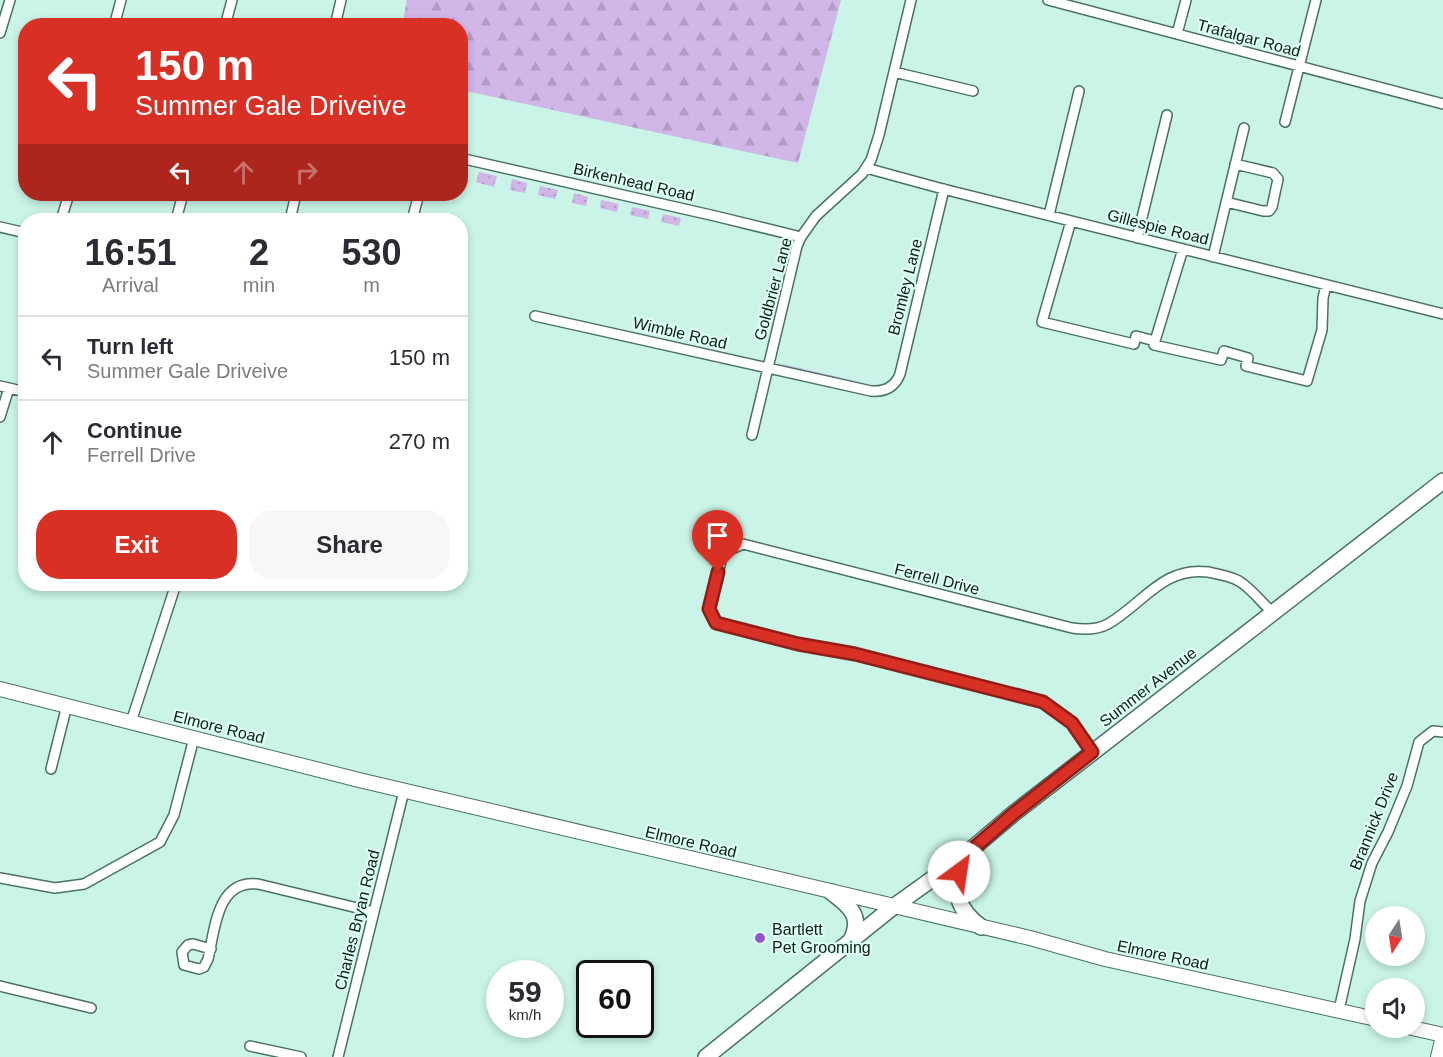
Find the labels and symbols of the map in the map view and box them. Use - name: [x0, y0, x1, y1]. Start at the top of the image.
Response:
- street label: Trafalgar Road: [1196, 16, 1302, 60]
- street label: Birkenhead Road: [572, 160, 696, 204]
- street label: Gillespie Road: [1105, 206, 1211, 248]
- street label: Goldbrier Lane: [751, 236, 795, 342]
- street label: Bromley Lane: [885, 237, 925, 337]
- street label: Wimble Road: [631, 314, 729, 352]
- pin: [692, 510, 743, 572]
- street label: Ferrell Drive: [893, 560, 981, 598]
- street label: Summer Avenue: [1096, 644, 1200, 730]
- street label: Elmore Road: [172, 707, 266, 747]
- street label: Brannick Drive: [1347, 769, 1401, 872]
- street label: Elmore Road: [644, 823, 738, 861]
- position arrow: [927, 840, 991, 904]
- street label: Charles Bryan Road: [331, 848, 383, 992]
- north arrow: [1365, 906, 1425, 966]
- place label: Bartlett Pet Grooming: [772, 921, 871, 956]
- marker: Bartlett Pet Grooming: [753, 931, 767, 945]
- street label: Elmore Road: [1116, 937, 1210, 973]
- speed limit sign: 60: [576, 960, 654, 1038]

